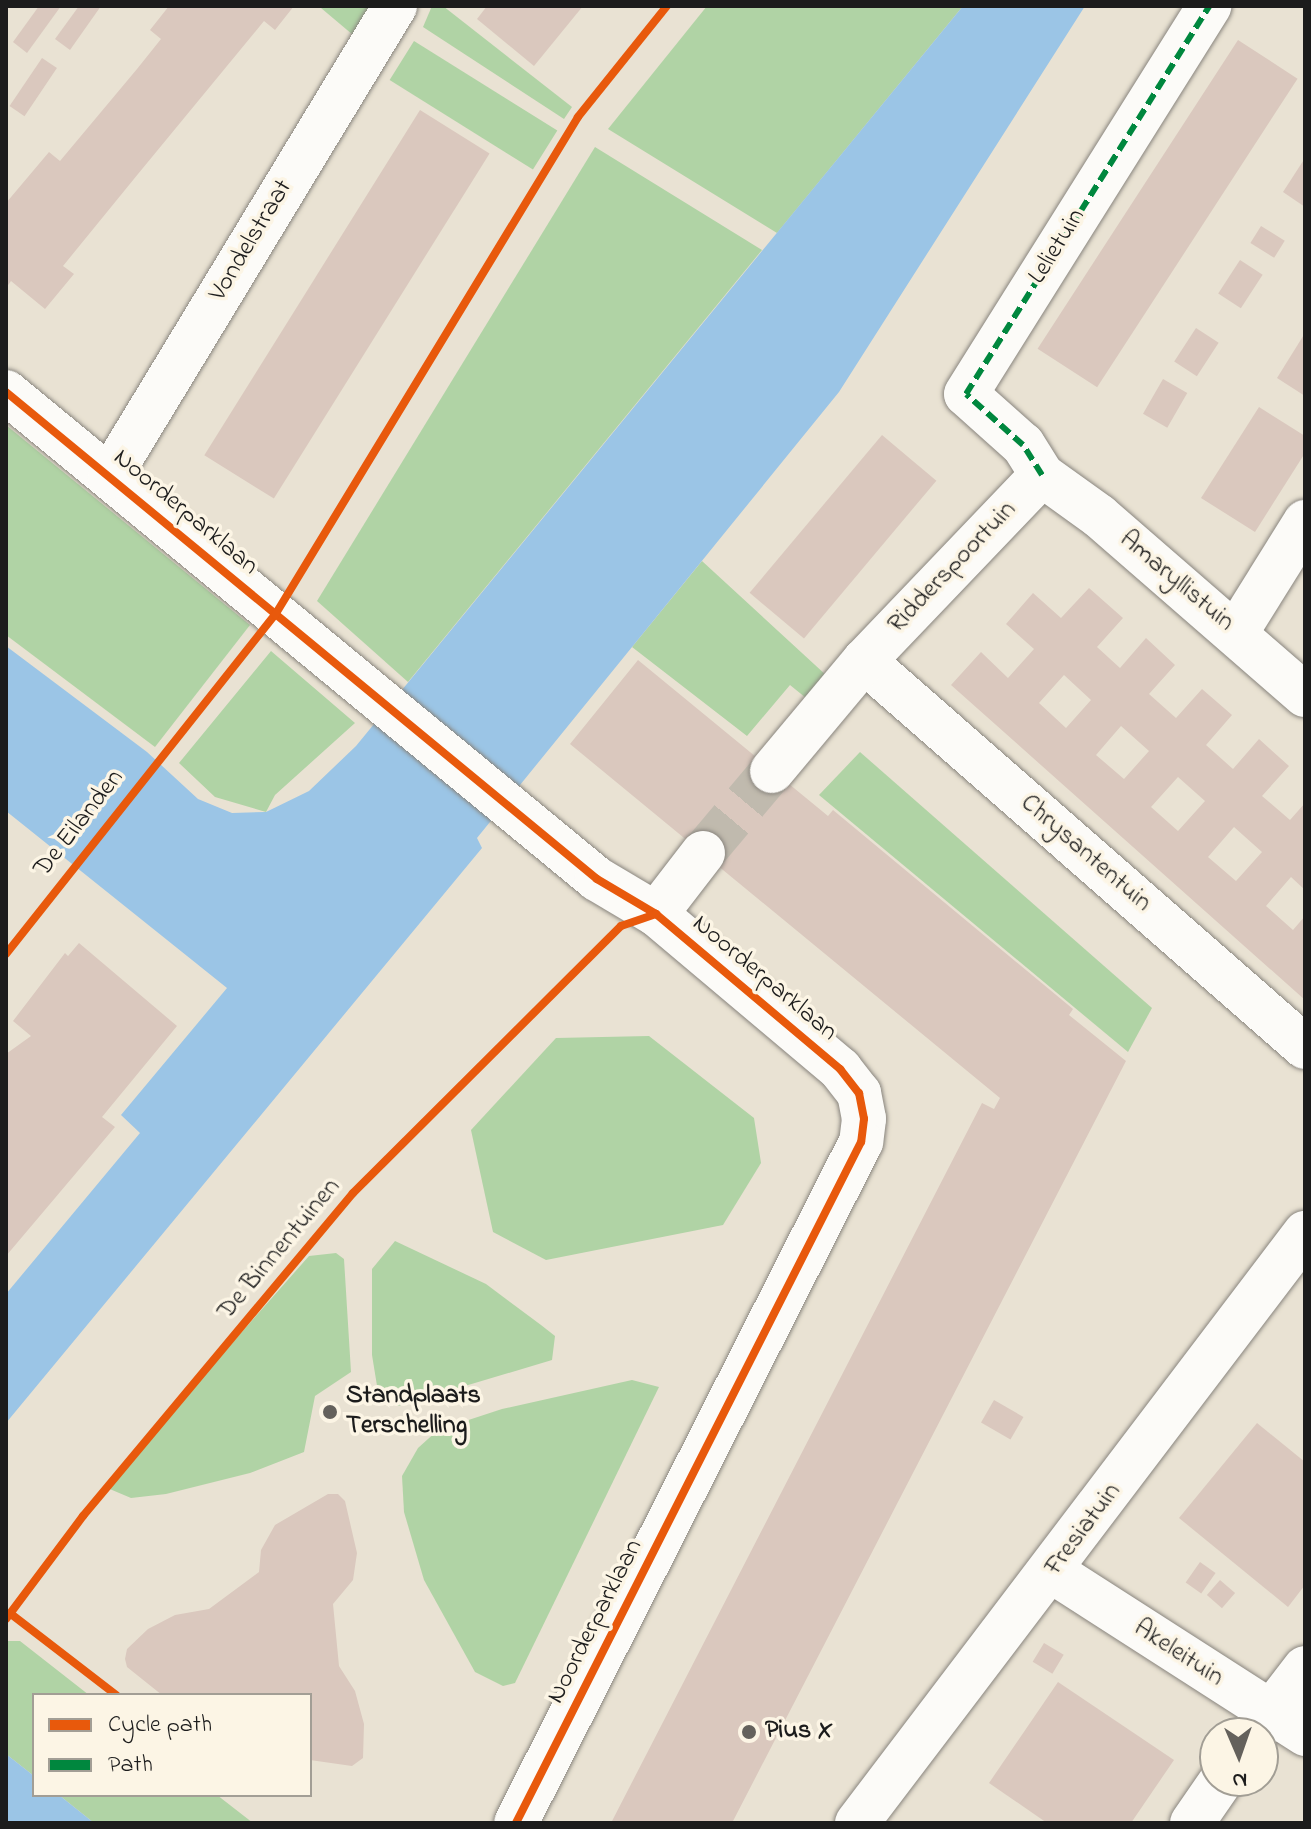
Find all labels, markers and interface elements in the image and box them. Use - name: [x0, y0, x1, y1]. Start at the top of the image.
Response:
- street label: Vondelstraat: [204, 175, 300, 307]
- street label: Lelietuin: [1023, 204, 1093, 290]
- street label: Noorderparklaan: [106, 443, 264, 583]
- street label: Ridderspoortuin: [882, 495, 1024, 641]
- street label: Amaryllistuin: [1112, 525, 1240, 639]
- street label: De Eilanden: [28, 764, 132, 884]
- street label: Chrysantentuin: [1013, 789, 1157, 919]
- street label: Noorderparklaan: [685, 909, 843, 1049]
- street label: De Binnentuinen: [212, 1173, 348, 1327]
- place label: Standplaats Terschelling: [346, 1381, 481, 1442]
- marker: Standplaats Terschelling: [321, 1403, 339, 1421]
- street label: Fresiatuin: [1039, 1478, 1129, 1582]
- street label: Noorderparklaan: [541, 1535, 651, 1709]
- street label: Akeleituin: [1127, 1613, 1229, 1695]
- legend: [32, 1693, 312, 1797]
- text: Cycle path: [108, 1708, 212, 1743]
- place label: Pius X: [765, 1716, 833, 1748]
- north arrow: [1199, 1717, 1279, 1797]
- marker: Pius X: [740, 1723, 758, 1741]
- text: Path: [108, 1748, 153, 1783]
- text: N: [1232, 1763, 1248, 1795]

